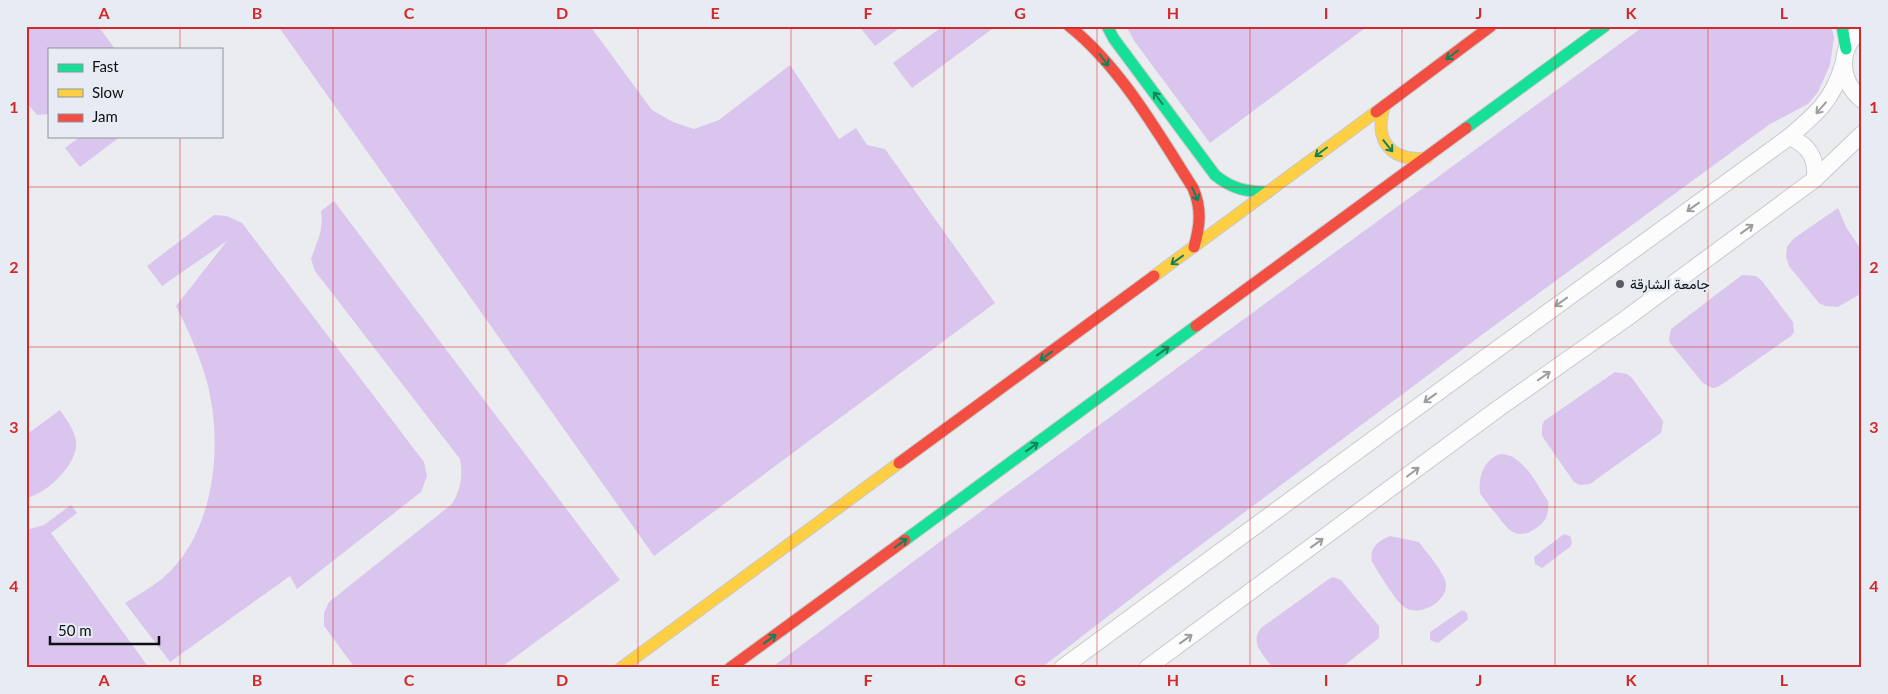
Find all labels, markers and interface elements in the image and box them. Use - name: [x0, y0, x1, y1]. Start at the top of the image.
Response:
- text: A: [97, 3, 110, 22]
- text: B: [252, 3, 262, 22]
- text: C: [404, 3, 415, 22]
- text: D: [556, 3, 568, 22]
- text: E: [710, 3, 720, 22]
- text: F: [863, 3, 873, 22]
- text: G: [1014, 3, 1026, 22]
- text: H: [1167, 3, 1179, 22]
- text: I: [1324, 3, 1328, 22]
- text: J: [1476, 3, 1482, 22]
- text: K: [1626, 3, 1638, 22]
- text: L: [1780, 3, 1789, 22]
- legend: [48, 48, 222, 138]
- one-way arrow: [1446, 50, 1459, 61]
- one-way arrow: [1099, 53, 1110, 66]
- text: Fast: [92, 57, 119, 75]
- text: Slow: [92, 83, 124, 101]
- one-way arrow: [1152, 92, 1163, 105]
- text: 1: [9, 97, 19, 116]
- text: 1: [1869, 97, 1879, 116]
- one-way arrow: [1816, 101, 1827, 114]
- text: Jam: [92, 107, 118, 125]
- one-way arrow: [1382, 139, 1393, 152]
- one-way arrow: [1315, 147, 1328, 158]
- one-way arrow: [1191, 186, 1201, 201]
- one-way arrow: [1686, 202, 1700, 212]
- one-way arrow: [1740, 224, 1753, 235]
- one-way arrow: [1170, 255, 1184, 265]
- text: 2: [9, 257, 19, 276]
- text: 2: [1869, 257, 1879, 276]
- place label: جامعة الشارقة: [1630, 275, 1710, 293]
- marker: جامعة الشارقة: [1614, 278, 1626, 290]
- one-way arrow: [1555, 297, 1569, 307]
- one-way arrow: [1156, 346, 1170, 356]
- one-way arrow: [1039, 351, 1053, 361]
- one-way arrow: [1537, 371, 1551, 381]
- one-way arrow: [1423, 393, 1437, 403]
- text: 3: [9, 417, 19, 436]
- text: 3: [1869, 417, 1879, 436]
- one-way arrow: [1025, 442, 1039, 452]
- one-way arrow: [1406, 466, 1419, 477]
- one-way arrow: [894, 537, 907, 548]
- one-way arrow: [1310, 537, 1323, 548]
- text: 4: [9, 576, 19, 595]
- text: 4: [1869, 576, 1879, 595]
- scale bar: [50, 614, 159, 646]
- text: 50 m: [58, 621, 92, 639]
- one-way arrow: [763, 634, 777, 644]
- one-way arrow: [1179, 634, 1193, 644]
- text: A: [97, 670, 110, 689]
- text: B: [252, 670, 262, 689]
- text: C: [404, 670, 415, 689]
- text: D: [556, 670, 568, 689]
- text: E: [710, 670, 720, 689]
- text: F: [863, 670, 873, 689]
- text: G: [1014, 670, 1026, 689]
- text: H: [1167, 670, 1179, 689]
- text: I: [1324, 670, 1328, 689]
- text: J: [1476, 670, 1482, 689]
- text: K: [1626, 670, 1638, 689]
- text: L: [1780, 670, 1789, 689]

